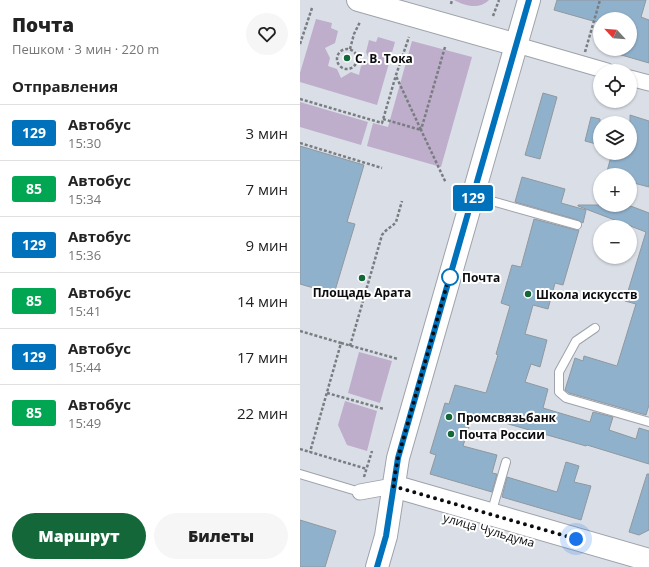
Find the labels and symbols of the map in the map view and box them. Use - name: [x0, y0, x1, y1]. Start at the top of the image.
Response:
- north arrow: [593, 12, 637, 56]
- place label: С. В. Тока: [355, 50, 413, 67]
- marker: С. В. Тока: [342, 53, 352, 63]
- line badge: 129: [450, 185, 496, 211]
- marker: Почта: [441, 268, 459, 286]
- place label: Почта: [462, 269, 500, 286]
- marker: Площадь Арата: [357, 273, 367, 283]
- place label: Площадь Арата: [313, 284, 411, 301]
- place label: Школа искусств: [536, 286, 638, 303]
- marker: Школа искусств: [523, 289, 533, 299]
- place label: Промсвязьбанк: [457, 409, 557, 426]
- marker: Промсвязьбанк: [444, 412, 454, 422]
- place label: Почта России: [459, 426, 545, 443]
- marker: Почта России: [446, 429, 456, 439]
- street label: улица Чульдума: [441, 509, 537, 551]
- your location: [566, 529, 586, 549]

